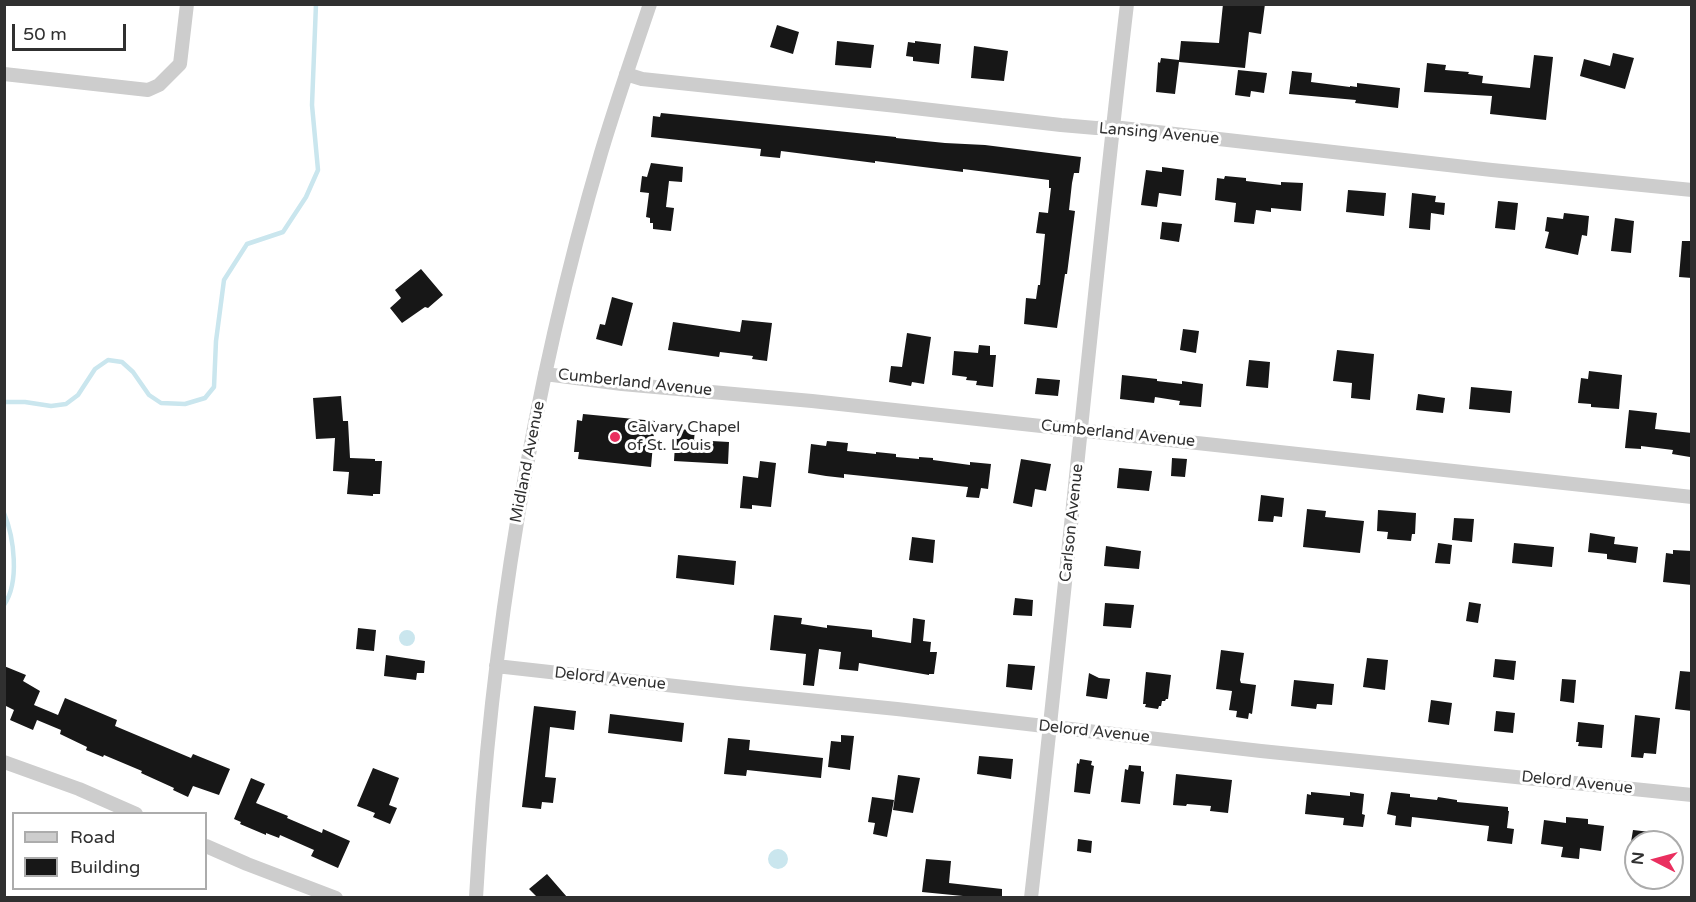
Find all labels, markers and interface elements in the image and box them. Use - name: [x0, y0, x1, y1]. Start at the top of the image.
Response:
- scale bar: [15, 12, 129, 50]
- text: 50 m: [23, 23, 67, 45]
- street label: Lansing Avenue: [1098, 119, 1220, 149]
- street label: Cumberland Avenue: [557, 365, 713, 401]
- street label: Midland Avenue: [507, 399, 549, 525]
- street label: Cumberland Avenue: [1040, 416, 1196, 452]
- place label: Calvary Chapel of St. Louis: [627, 418, 740, 456]
- marker: Calvary Chapel of St. Louis: [608, 430, 622, 444]
- street label: Carlson Avenue: [1056, 463, 1088, 583]
- street label: Delord Avenue: [553, 664, 667, 694]
- street label: Delord Avenue: [1037, 717, 1151, 747]
- street label: Delord Avenue: [1520, 768, 1634, 798]
- legend: [12, 812, 207, 890]
- text: Road: [70, 826, 115, 848]
- north arrow: [1624, 830, 1684, 890]
- text: N: [1627, 851, 1649, 866]
- text: Building: [70, 856, 140, 878]

